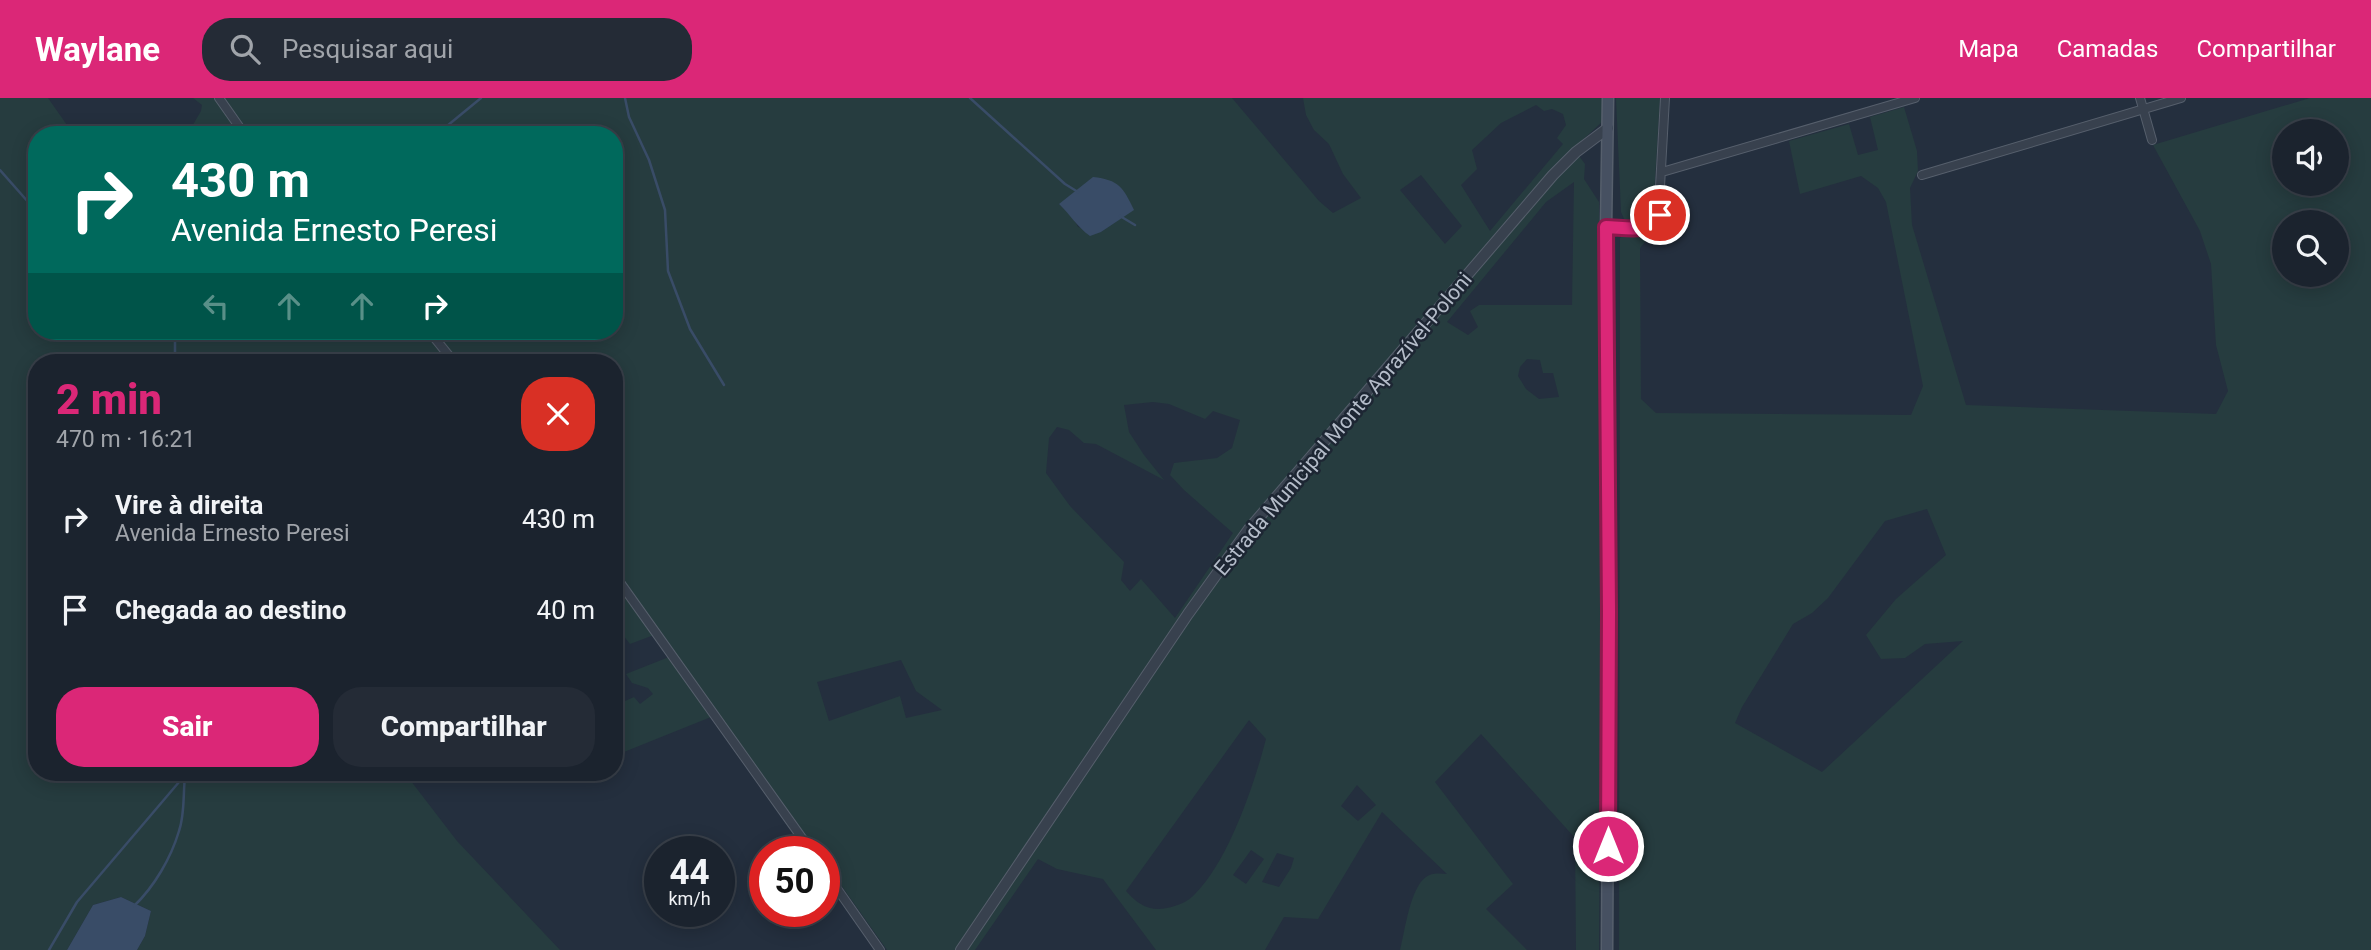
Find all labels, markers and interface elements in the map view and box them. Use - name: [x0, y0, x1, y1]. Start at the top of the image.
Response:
- search box: [202, 18, 692, 81]
- text: Waylane: [35, 30, 160, 69]
- icon: search: [226, 30, 264, 68]
- text: Pesquisar aqui: [282, 34, 453, 64]
- text: Mapa: [1958, 35, 2019, 63]
- text: Camadas: [2057, 35, 2158, 63]
- text: Compartilhar: [2196, 35, 2336, 63]
- map controls: [2272, 119, 2349, 287]
- button: sound: [2272, 119, 2349, 196]
- text: 430 m: [171, 152, 310, 209]
- icon: right: [56, 154, 147, 245]
- pin: [1630, 185, 1690, 245]
- icon: arrive: [1641, 196, 1679, 234]
- button: search: [2272, 210, 2349, 287]
- text: Avenida Ernesto Peresi: [171, 211, 498, 249]
- street label: Estrada Municipal Monte Aprazível-Poloni: [1209, 268, 1477, 580]
- icon: left: [197, 287, 235, 325]
- icon: ahead: [270, 287, 308, 325]
- icon: ahead: [343, 287, 381, 325]
- icon: right: [416, 287, 454, 325]
- text: 2 min: [56, 375, 162, 424]
- button: close: [521, 377, 595, 451]
- text: 470 m · 16:21: [56, 426, 195, 453]
- text: Vire à direita: [115, 490, 263, 520]
- icon: right: [56, 500, 94, 538]
- text: 430 m: [522, 504, 595, 534]
- text: Avenida Ernesto Peresi: [115, 520, 350, 547]
- icon: arrive: [56, 591, 94, 629]
- text: Chegada ao destino: [115, 595, 346, 625]
- text: 40 m: [537, 595, 595, 625]
- button: Sair: [56, 687, 319, 767]
- button: Compartilhar: [333, 687, 595, 767]
- position arrow: [1571, 809, 1645, 883]
- speed limit sign: 50: [749, 836, 840, 927]
- text: 44: [669, 852, 710, 893]
- text: km/h: [668, 888, 711, 909]

